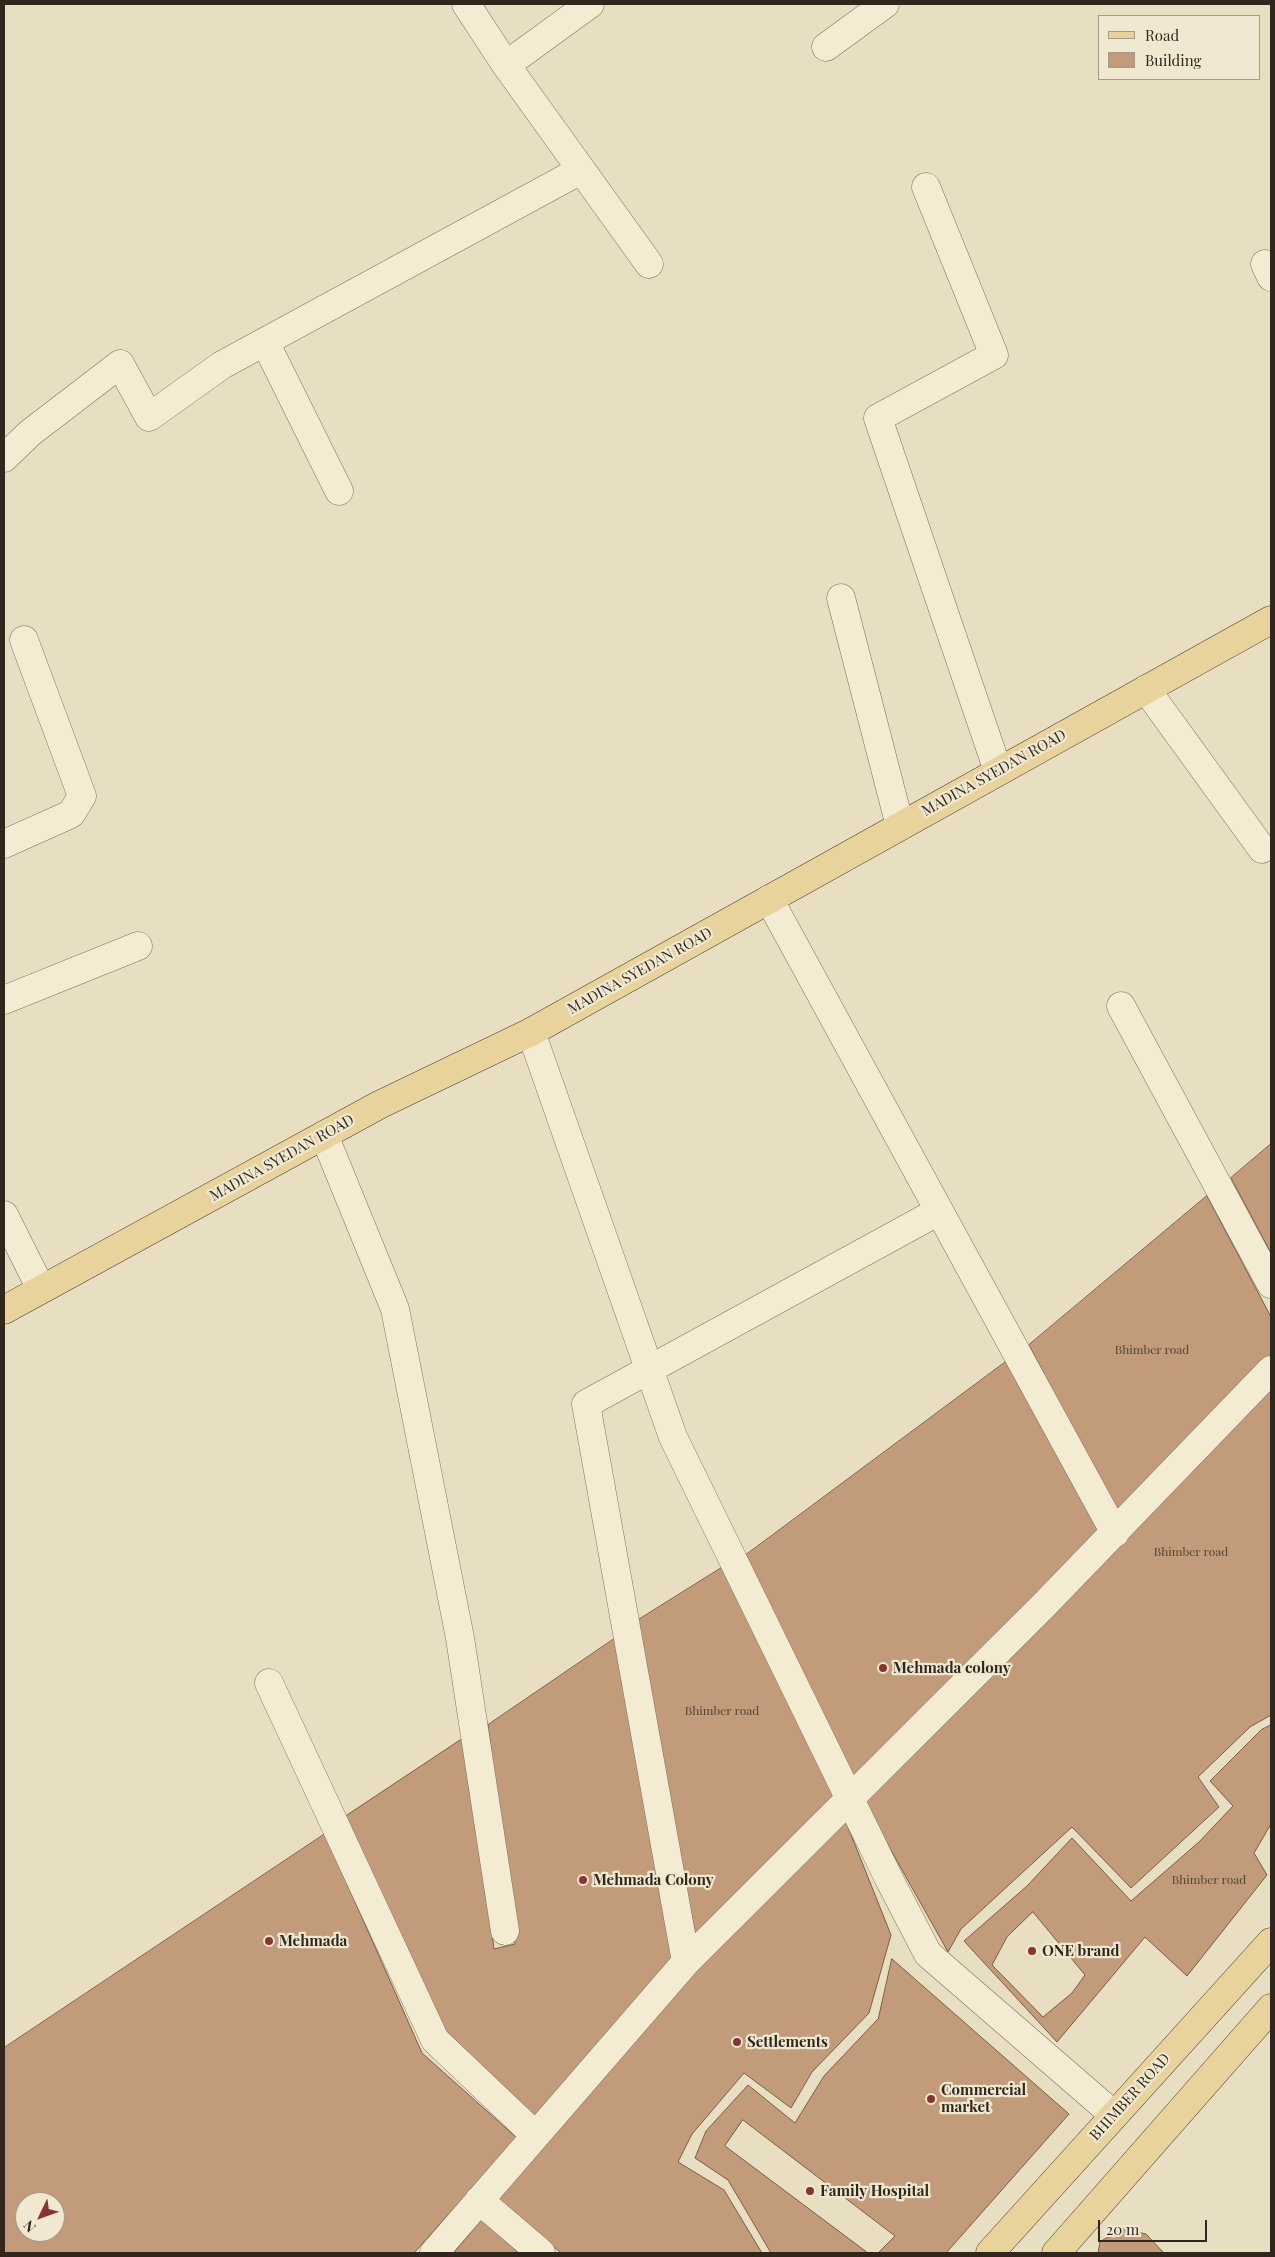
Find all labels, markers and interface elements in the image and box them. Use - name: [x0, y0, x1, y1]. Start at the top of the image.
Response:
- legend: [1098, 15, 1260, 80]
- text: Road: [1145, 25, 1179, 45]
- text: Building: [1145, 50, 1201, 70]
- street label: MADINA SYEDAN ROAD: [919, 726, 1069, 820]
- street label: MADINA SYEDAN ROAD: [565, 924, 715, 1018]
- street label: MADINA SYEDAN ROAD: [207, 1111, 357, 1205]
- house number: Bhimber road: [1115, 1343, 1189, 1357]
- house number: Bhimber road: [1154, 1545, 1228, 1559]
- place label: Mehmada colony: [893, 1659, 1010, 1677]
- marker: Mehmada colony: [877, 1662, 889, 1674]
- house number: Bhimber road: [685, 1704, 759, 1718]
- place label: Mehmada Colony: [593, 1871, 714, 1889]
- house number: Bhimber road: [1172, 1873, 1246, 1887]
- marker: Mehmada Colony: [577, 1874, 589, 1886]
- place label: Mehmada: [279, 1932, 347, 1950]
- marker: Mehmada: [263, 1935, 275, 1947]
- place label: ONE brand: [1042, 1942, 1119, 1960]
- marker: ONE brand: [1026, 1945, 1038, 1957]
- place label: Settlements: [747, 2033, 828, 2051]
- marker: Settlements: [731, 2036, 743, 2048]
- street label: BHIMBER ROAD: [1086, 2050, 1174, 2144]
- place label: Commercial market: [941, 2081, 1026, 2116]
- marker: Commercial market: [925, 2093, 937, 2105]
- place label: Family Hospital: [820, 2182, 929, 2200]
- marker: Family Hospital: [804, 2185, 816, 2197]
- north arrow: [15, 2192, 65, 2242]
- scale bar: [1100, 2210, 1209, 2242]
- text: N: [19, 2217, 40, 2237]
- text: 20 m: [1106, 2219, 1139, 2239]

